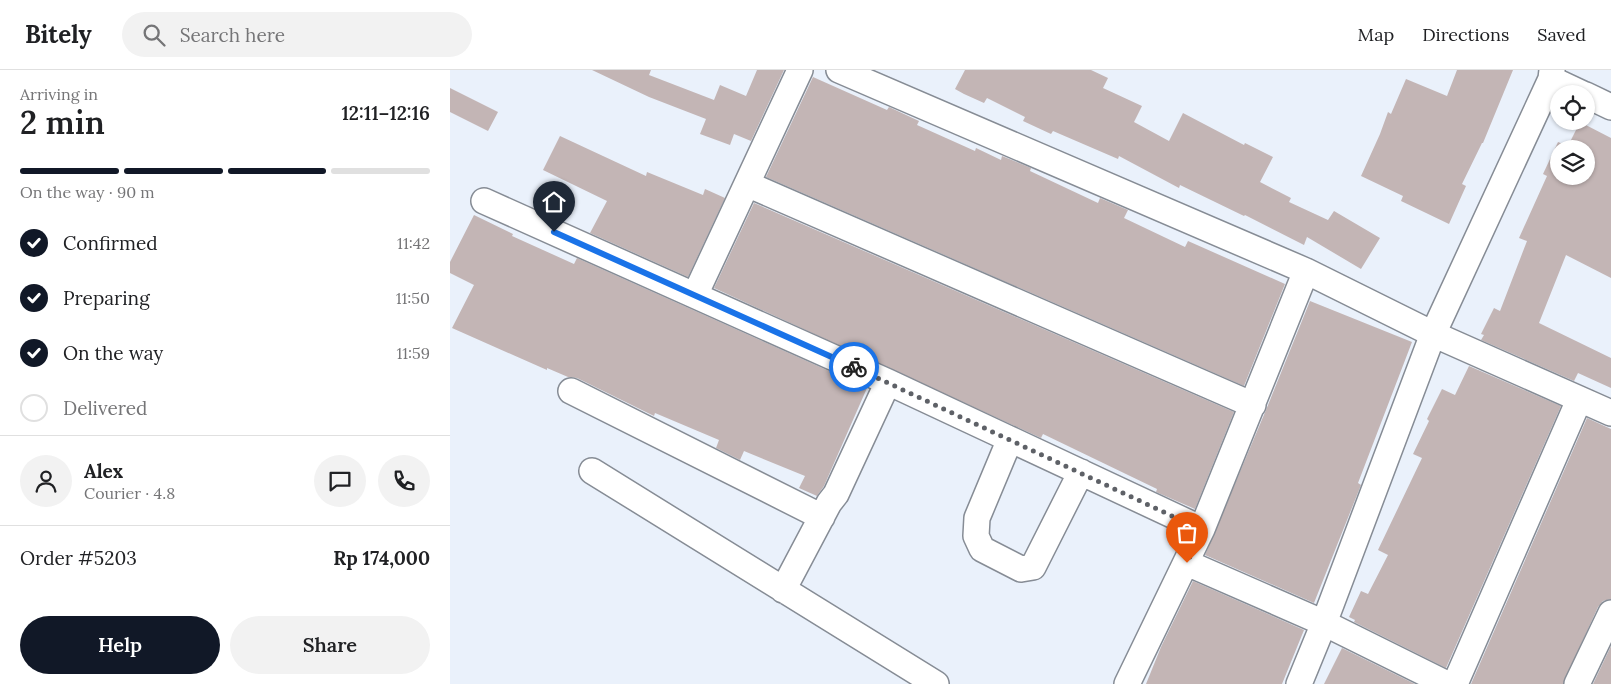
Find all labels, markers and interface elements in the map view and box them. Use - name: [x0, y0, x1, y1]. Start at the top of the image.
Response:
- search box: [122, 12, 472, 57]
- text: Bitely: [25, 19, 92, 50]
- icon: search: [140, 21, 168, 49]
- text: Search here: [180, 23, 285, 47]
- text: Map: [1358, 23, 1394, 46]
- text: Directions: [1422, 23, 1509, 46]
- text: Saved: [1537, 23, 1586, 46]
- text: Arriving in: [20, 84, 98, 104]
- map controls: [1550, 85, 1595, 185]
- button: locate: [1550, 85, 1595, 130]
- text: 12:11–12:16: [341, 101, 430, 125]
- text: 2 min: [20, 102, 105, 143]
- button: layers: [1550, 140, 1595, 185]
- pin: [533, 181, 575, 232]
- text: On the way · 90 m: [20, 182, 155, 202]
- icon: home: [540, 188, 568, 216]
- icon: check: [20, 229, 48, 257]
- text: Confirmed: [63, 231, 158, 255]
- text: 11:42: [397, 233, 430, 253]
- icon: check: [20, 284, 48, 312]
- text: Preparing: [63, 286, 150, 310]
- text: 11:50: [396, 288, 430, 308]
- icon: check: [20, 339, 48, 367]
- text: On the way: [63, 341, 163, 365]
- courier: [829, 342, 879, 392]
- text: 11:59: [396, 343, 430, 363]
- icon: bike: [840, 353, 868, 381]
- text: Delivered: [63, 396, 147, 420]
- button: person: [20, 455, 72, 507]
- button: chat: [314, 455, 366, 507]
- button: phone: [378, 455, 430, 507]
- text: Alex: [84, 459, 123, 483]
- text: Courier · 4.8: [84, 483, 175, 503]
- pin: [1166, 512, 1208, 563]
- icon: bag: [1173, 519, 1201, 547]
- text: Order #5203: [20, 546, 137, 570]
- text: Rp 174,000: [333, 546, 430, 570]
- button: Help: [20, 616, 220, 674]
- button: Share: [230, 616, 430, 674]

